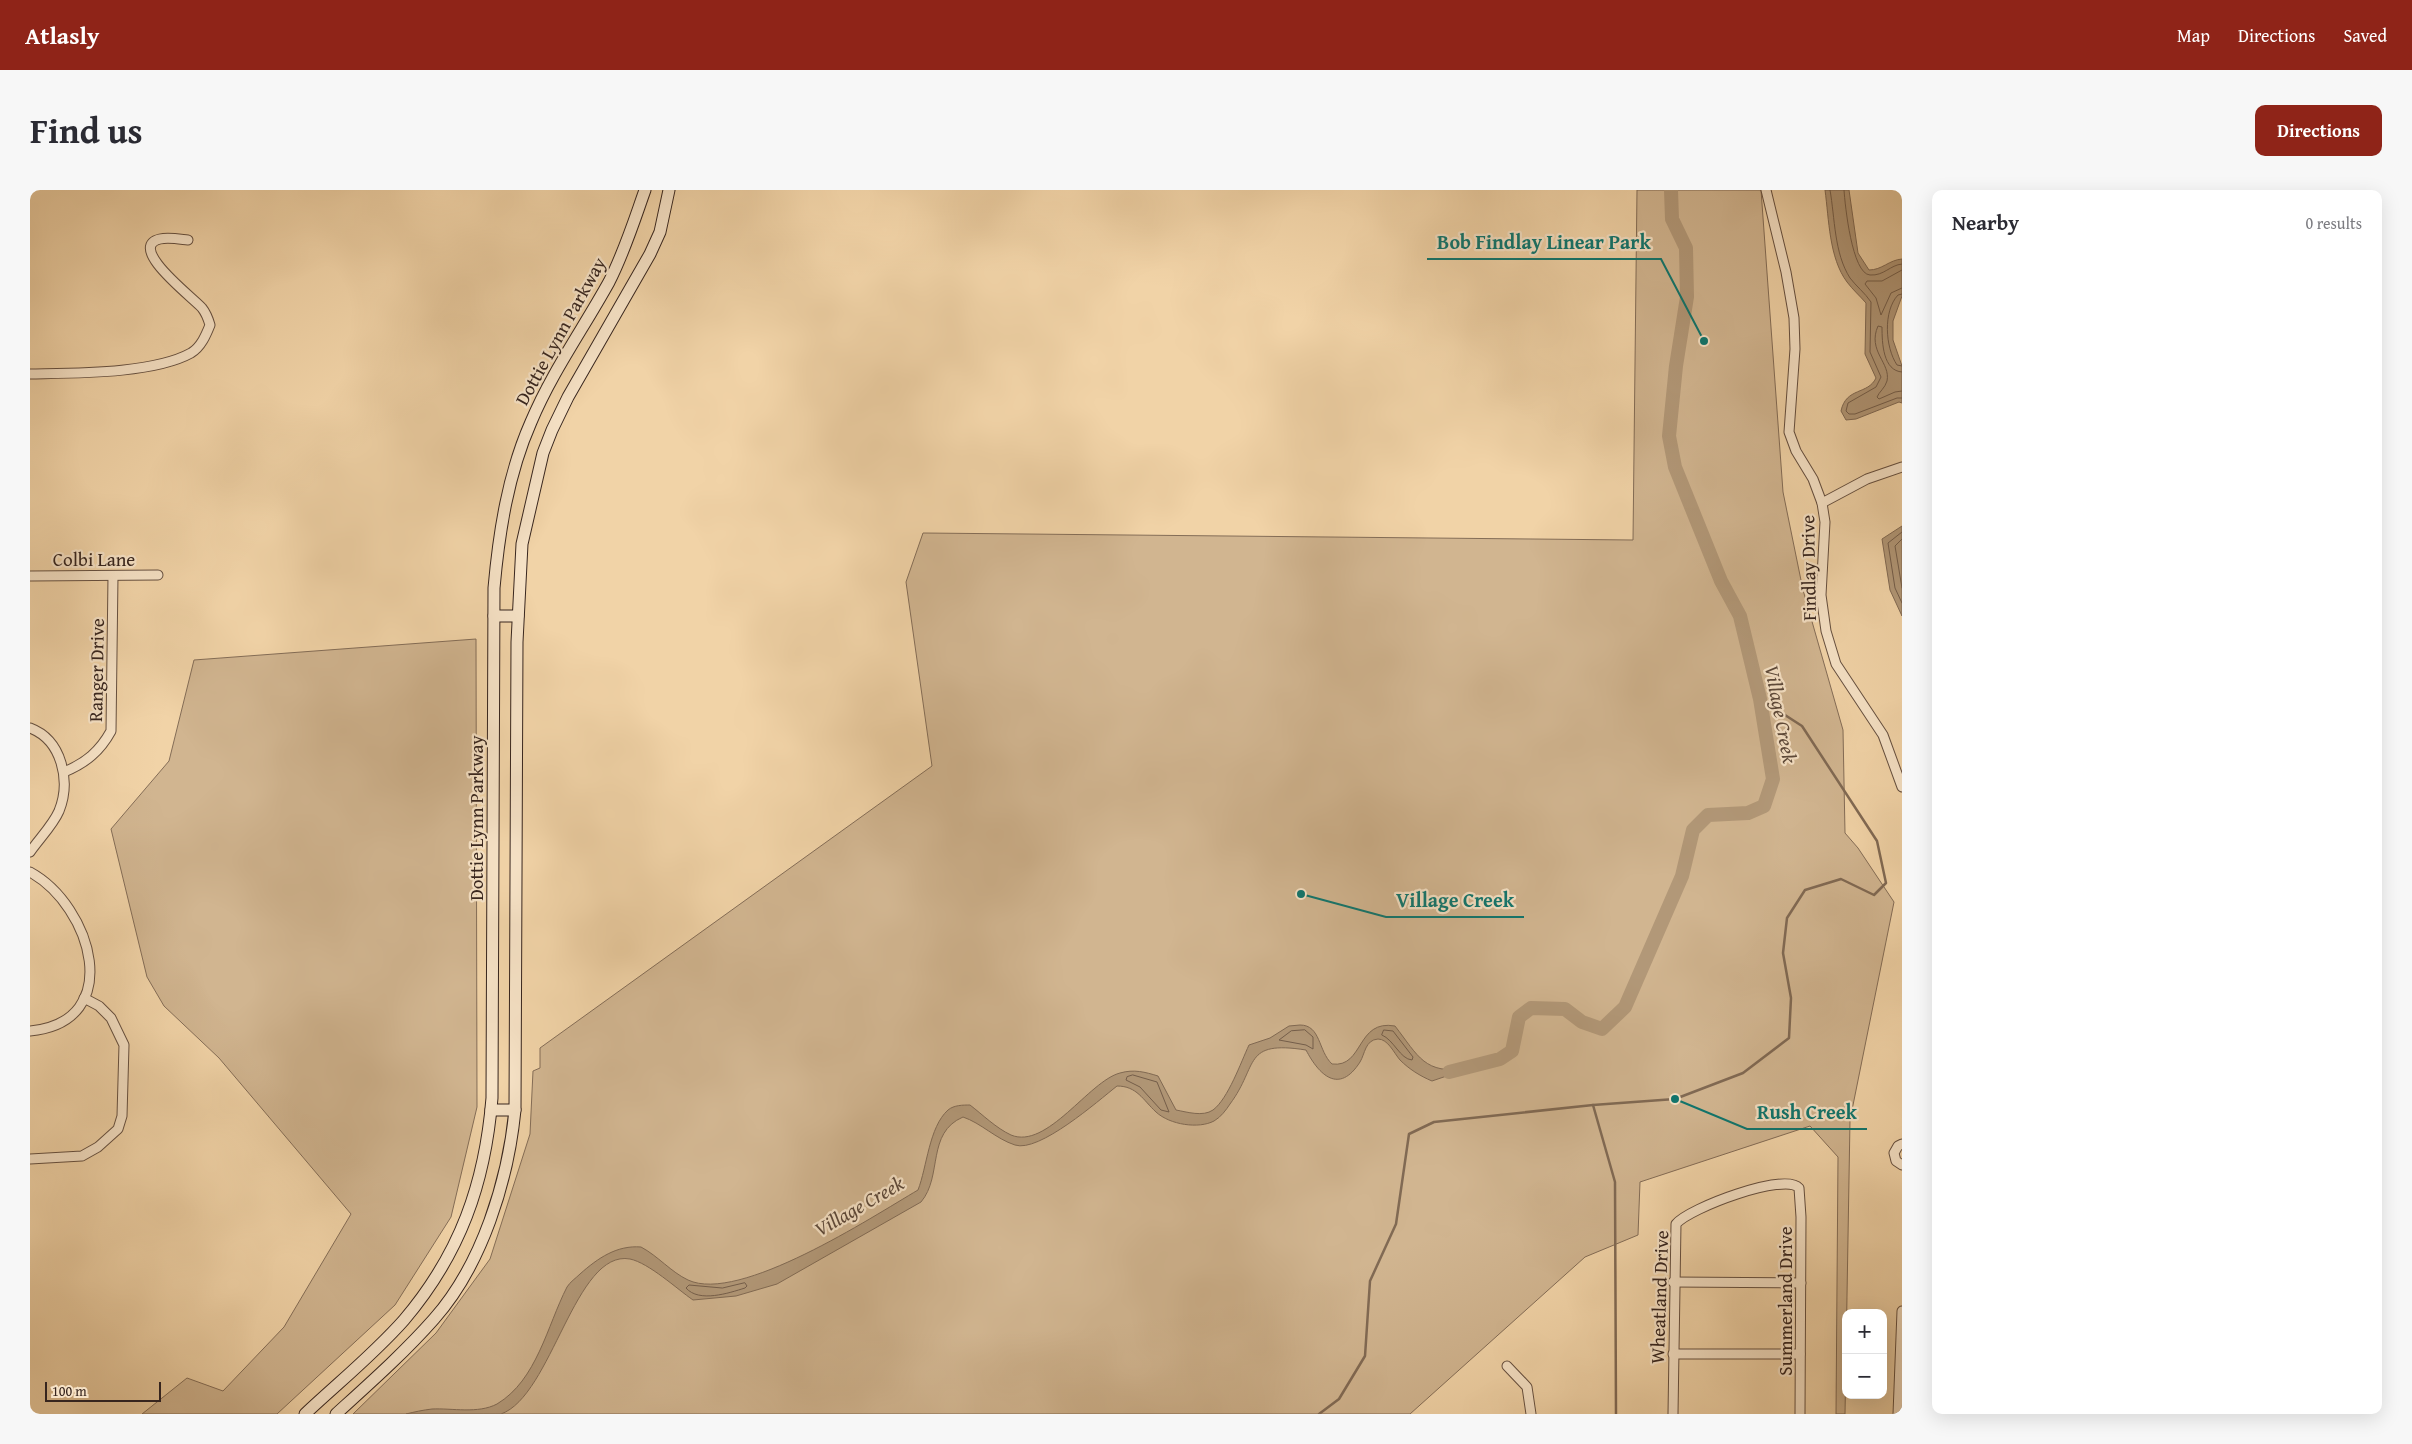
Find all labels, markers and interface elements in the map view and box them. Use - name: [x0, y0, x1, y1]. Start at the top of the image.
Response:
- text: Atlasly: [25, 18, 99, 53]
- text: Map: [2177, 22, 2210, 49]
- text: Directions: [2238, 22, 2315, 49]
- text: Saved: [2343, 22, 2387, 49]
- text: Find us: [30, 105, 143, 156]
- button: Directions: [2255, 105, 2382, 156]
- text: Nearby: [1952, 207, 2019, 238]
- text: 0 results: [2305, 211, 2362, 235]
- callout: Bob Findlay Linear Park: [1427, 224, 1661, 259]
- text: Bob Findlay Linear Park: [1437, 227, 1652, 256]
- street label: Dottie Lynn Parkway: [508, 251, 613, 410]
- street label: Findlay Drive: [1793, 515, 1823, 621]
- street label: Colbi Lane: [53, 545, 135, 573]
- street label: Ranger Drive: [81, 618, 111, 722]
- water label: Village Creek: [1758, 662, 1805, 766]
- street label: Dottie Lynn Parkway: [462, 735, 490, 901]
- callout: Village Creek: [1386, 882, 1524, 917]
- text: Village Creek: [1396, 885, 1515, 914]
- callout: Rush Creek: [1747, 1094, 1867, 1129]
- text: Rush Creek: [1757, 1097, 1858, 1126]
- water label: Village Creek: [808, 1168, 910, 1243]
- street label: Summerland Drive: [1771, 1226, 1799, 1376]
- street label: Wheatland Drive: [1643, 1230, 1675, 1364]
- map controls: [1842, 1309, 1887, 1399]
- button: +: [1842, 1309, 1887, 1354]
- button: −: [1842, 1354, 1887, 1399]
- scale bar: [45, 1379, 161, 1402]
- text: 100 m: [52, 1381, 87, 1401]

